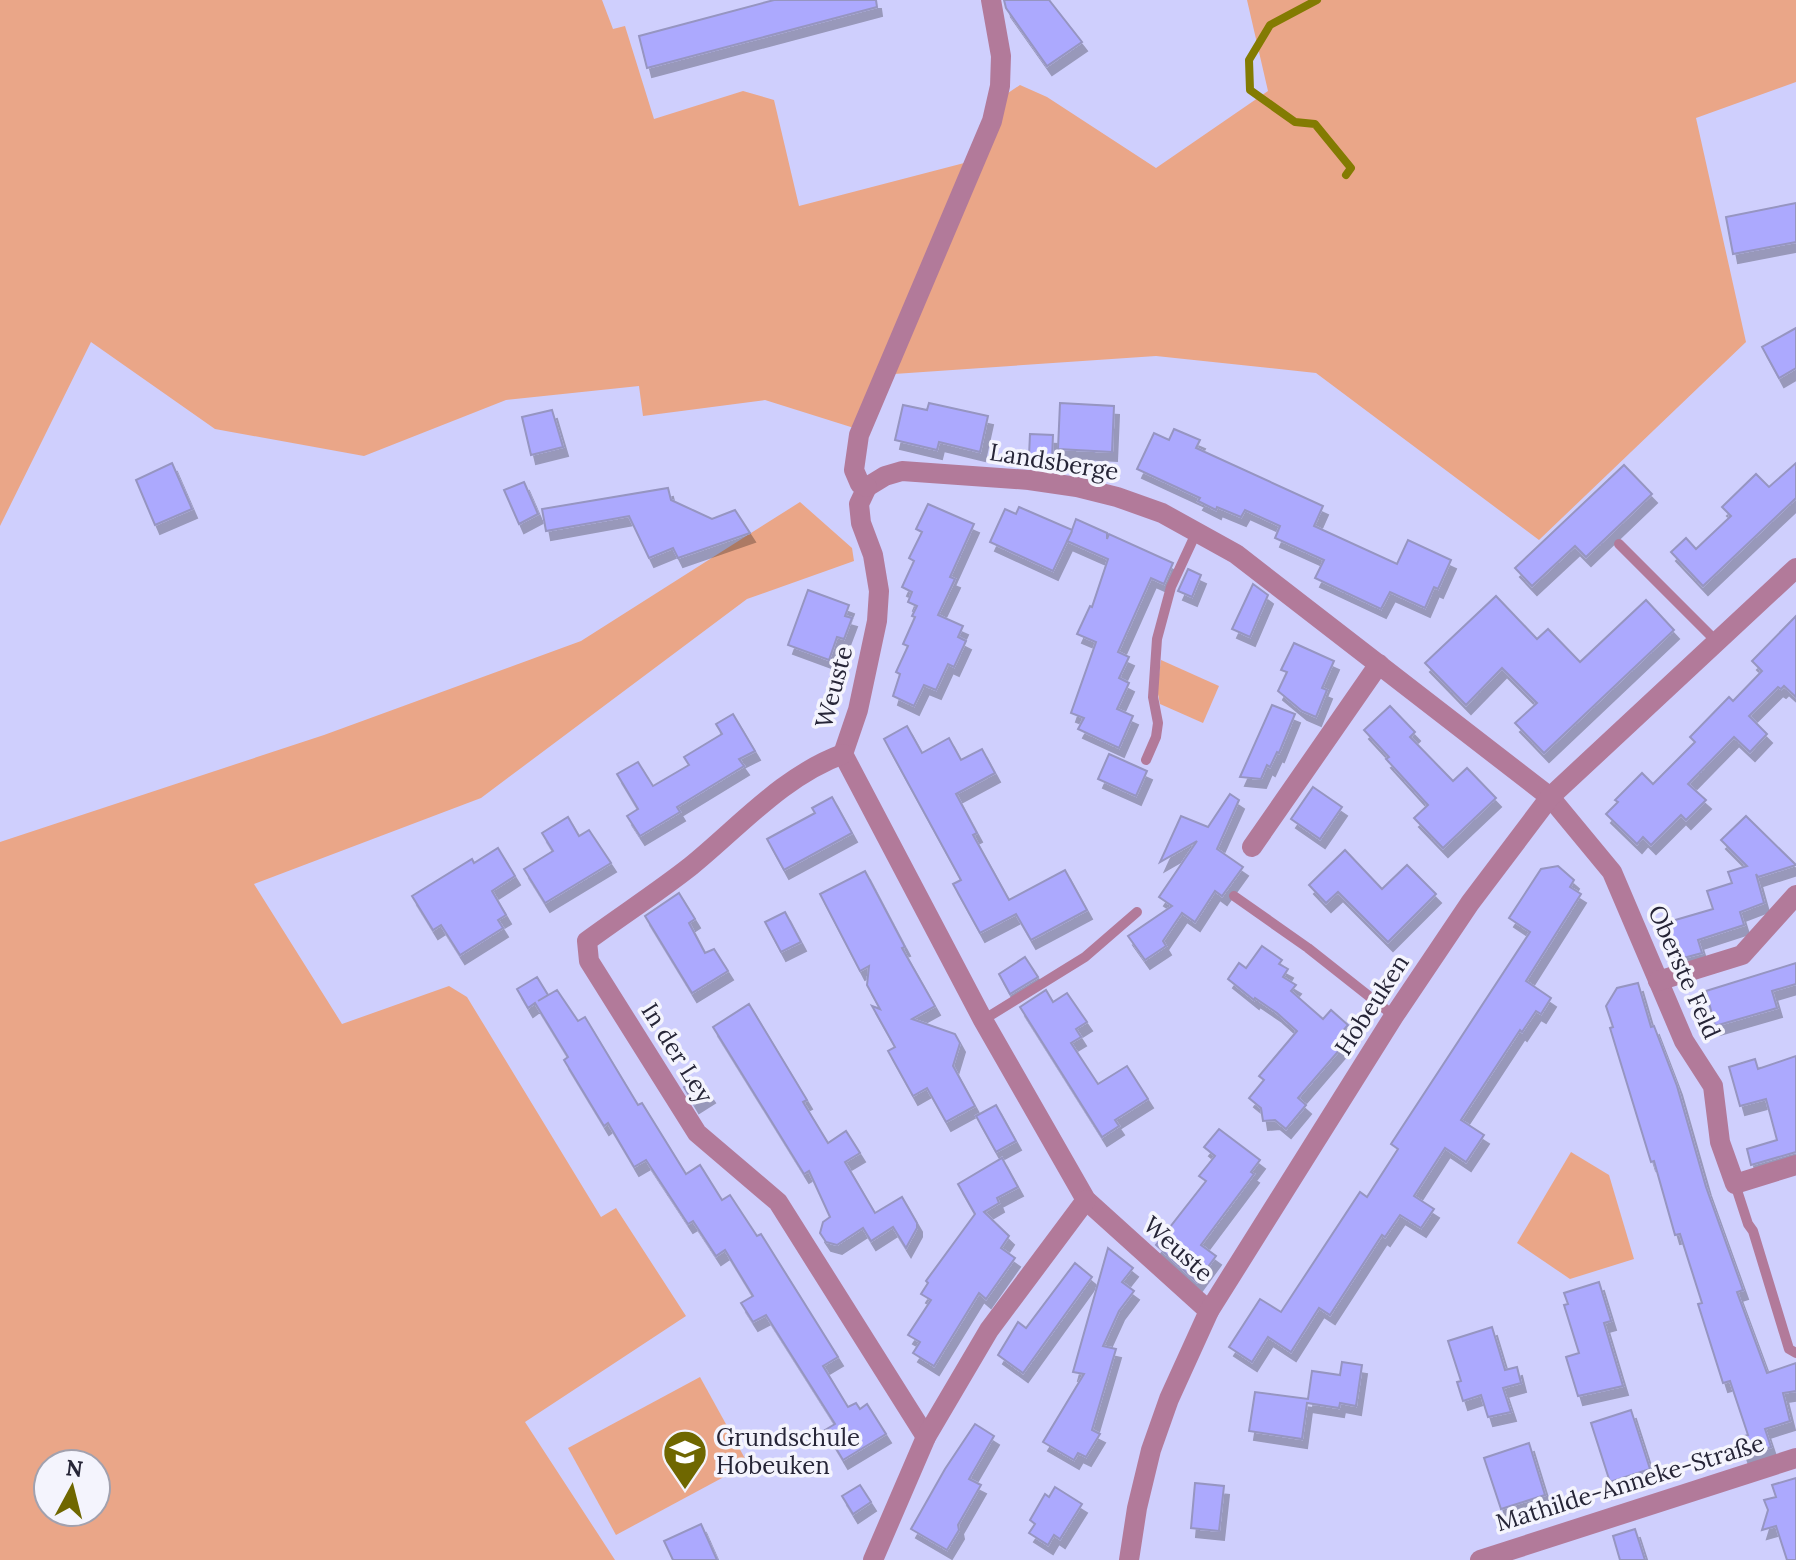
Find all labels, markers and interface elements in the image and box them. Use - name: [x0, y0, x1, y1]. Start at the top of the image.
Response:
- street label: Landsberge: [987, 436, 1121, 487]
- street label: Weuste: [808, 642, 859, 731]
- street label: Oberste Feld: [1641, 900, 1728, 1043]
- street label: Hobeuken: [1328, 949, 1416, 1061]
- street label: In der Ley: [635, 997, 720, 1109]
- street label: Weuste: [1137, 1209, 1220, 1288]
- place label: Grundschule Hobeuken: [716, 1422, 860, 1481]
- street label: Mathilde-Anneke-Straße: [1492, 1427, 1768, 1538]
- school or university icon: Grundschule Hobeuken: [661, 1428, 709, 1491]
- north arrow: [32, 1448, 112, 1528]
- text: N: [64, 1453, 85, 1483]

